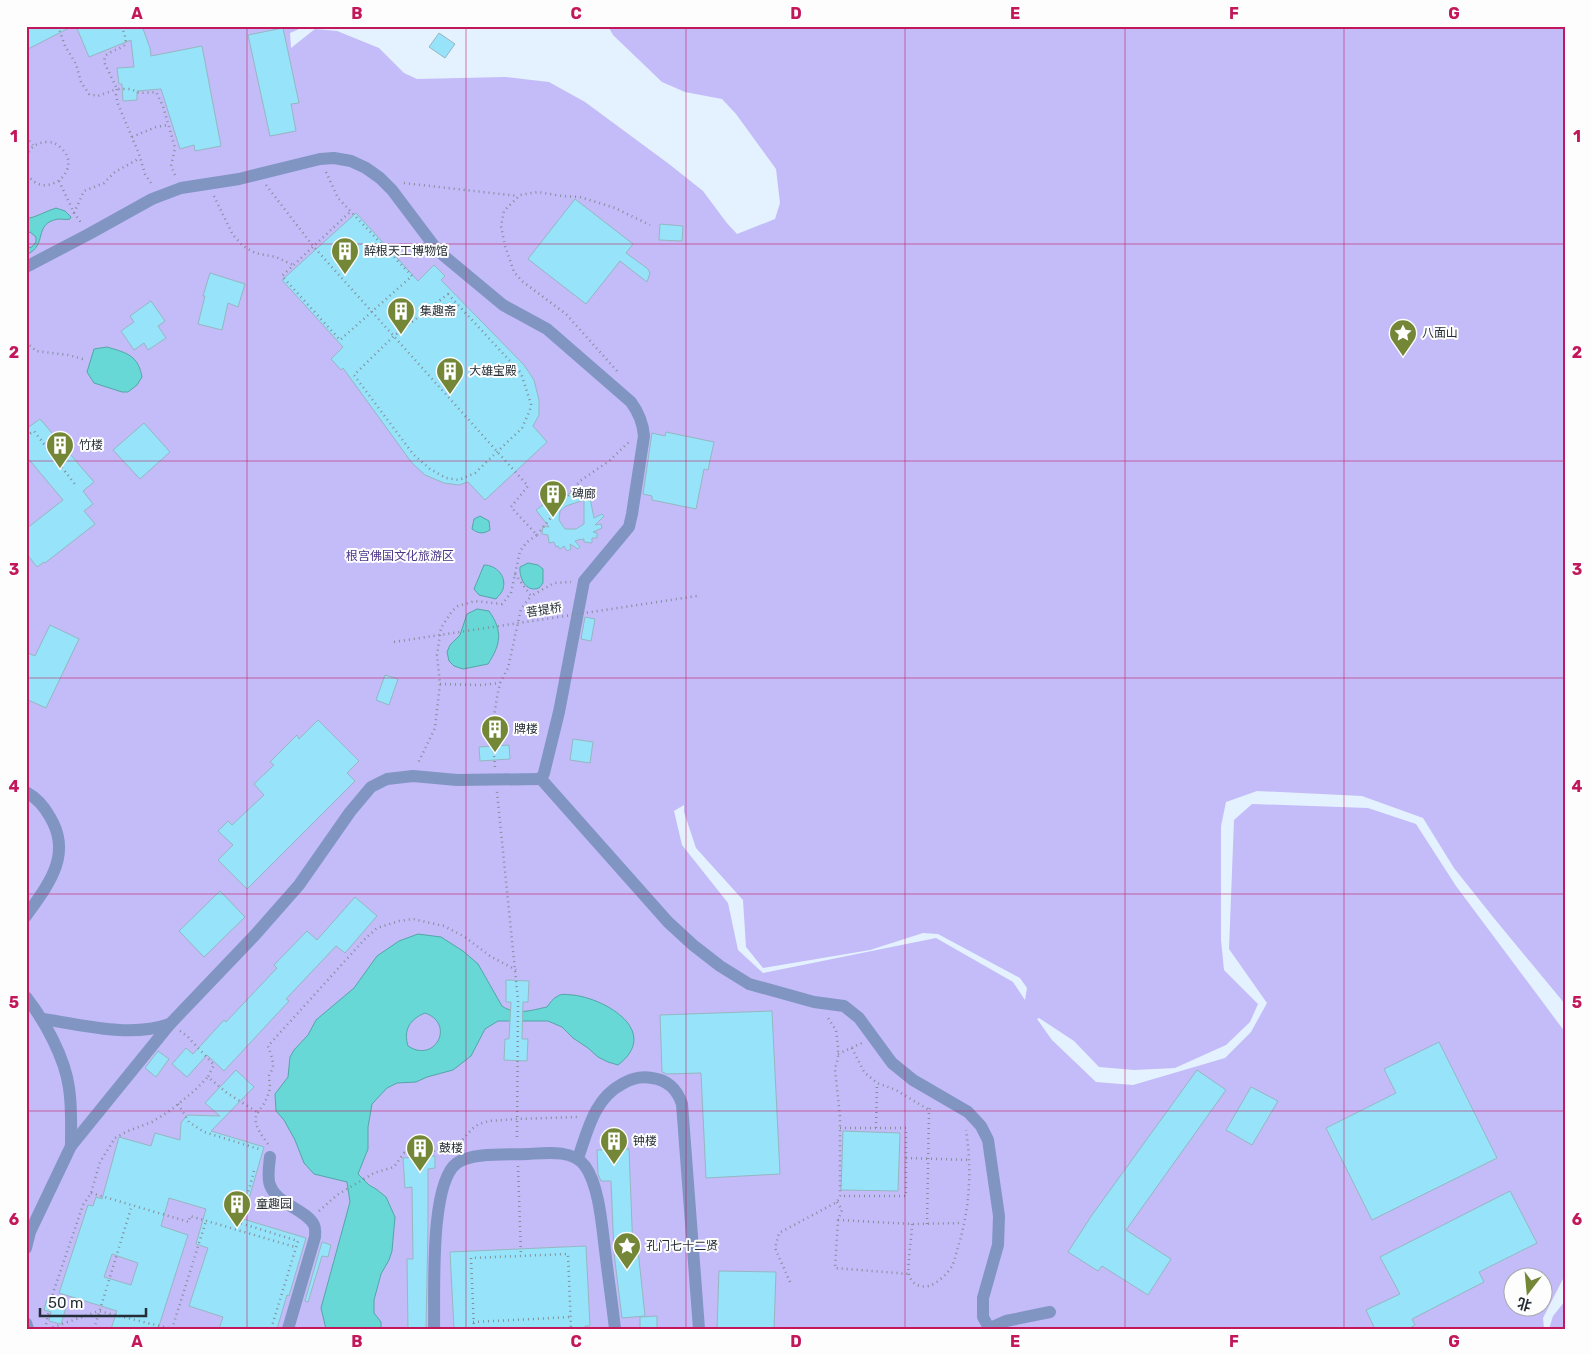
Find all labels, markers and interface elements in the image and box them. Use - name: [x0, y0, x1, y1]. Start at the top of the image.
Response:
- text: A: [131, 4, 143, 23]
- text: B: [351, 4, 363, 23]
- text: C: [570, 4, 582, 23]
- text: D: [790, 4, 802, 23]
- text: E: [1010, 4, 1020, 23]
- text: F: [1229, 4, 1239, 23]
- text: G: [1448, 4, 1460, 23]
- text: 1: [10, 127, 18, 146]
- text: 1: [1573, 127, 1581, 146]
- building icon: 醉根天工博物馆: [330, 236, 360, 275]
- place label: 醉根天工博物馆: [364, 244, 448, 258]
- building icon: 集趣斋: [386, 296, 416, 335]
- place label: 集趣斋: [420, 304, 456, 318]
- place icon: 八面山: [1388, 318, 1418, 357]
- place label: 八面山: [1422, 326, 1458, 340]
- text: 2: [9, 343, 19, 362]
- text: 2: [1572, 343, 1582, 362]
- building icon: 大雄宝殿: [435, 356, 465, 395]
- place label: 大雄宝殿: [469, 364, 517, 378]
- building icon: 竹楼: [45, 430, 75, 469]
- place label: 竹楼: [79, 438, 103, 452]
- building icon: 碑廊: [538, 479, 568, 518]
- place label: 碑廊: [572, 487, 596, 501]
- park label: 根宫佛国文化旅游区: [346, 549, 454, 563]
- text: 3: [9, 560, 19, 579]
- text: 3: [1572, 560, 1582, 579]
- street label: 菩提桥: [525, 600, 563, 620]
- building icon: 牌楼: [480, 714, 510, 753]
- place label: 牌楼: [514, 722, 538, 736]
- text: 4: [9, 777, 20, 796]
- text: 4: [1572, 777, 1583, 796]
- text: 5: [9, 993, 19, 1012]
- text: 5: [1572, 993, 1582, 1012]
- building icon: 钟楼: [599, 1126, 629, 1165]
- building icon: 鼓楼: [405, 1133, 435, 1172]
- place label: 钟楼: [633, 1134, 657, 1148]
- place label: 鼓楼: [439, 1141, 463, 1155]
- building icon: 童趣园: [222, 1189, 252, 1228]
- place label: 童趣园: [256, 1197, 292, 1211]
- text: 6: [9, 1210, 19, 1229]
- text: 6: [1572, 1210, 1582, 1229]
- place icon: 孔门七十二贤: [612, 1231, 642, 1270]
- place label: 孔门七十二贤: [646, 1239, 718, 1253]
- north arrow: [1504, 1268, 1554, 1318]
- scale bar: [40, 1285, 146, 1317]
- text: 50 m: [48, 1294, 83, 1312]
- text: 北: [1515, 1294, 1534, 1314]
- text: A: [131, 1332, 143, 1351]
- text: B: [351, 1332, 363, 1351]
- text: C: [570, 1332, 582, 1351]
- text: D: [790, 1332, 802, 1351]
- text: E: [1010, 1332, 1020, 1351]
- text: F: [1229, 1332, 1239, 1351]
- text: G: [1448, 1332, 1460, 1351]

